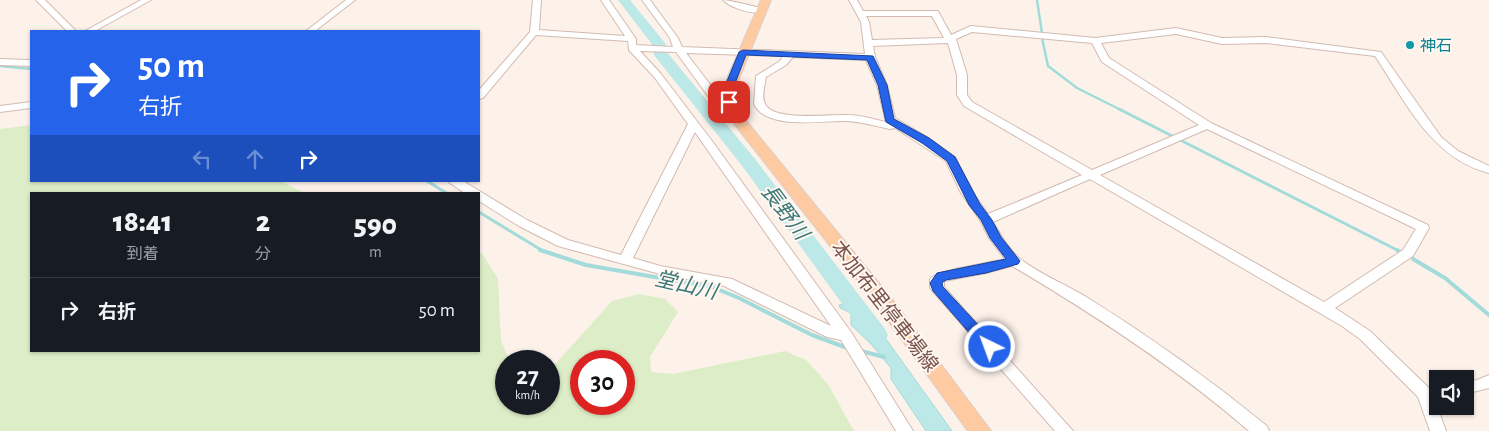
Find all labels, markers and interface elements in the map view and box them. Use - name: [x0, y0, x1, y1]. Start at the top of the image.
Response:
- place label: 神石: [1420, 38, 1452, 54]
- marker: 神石: [1404, 39, 1416, 51]
- text: 50 m: [138, 49, 205, 84]
- icon: right: [55, 50, 120, 115]
- pin: [708, 81, 750, 123]
- icon: arrive: [715, 88, 743, 116]
- text: 右折: [138, 96, 182, 118]
- icon: left: [188, 145, 216, 173]
- icon: ahead: [241, 145, 269, 173]
- icon: right: [294, 145, 322, 173]
- water label: 長野川: [757, 181, 813, 245]
- text: 18:41: [113, 207, 172, 237]
- text: 2: [256, 207, 270, 237]
- text: 590: [354, 210, 397, 240]
- street label: 本加布里停車場線: [827, 236, 943, 376]
- text: m: [369, 244, 382, 260]
- text: 到着: [126, 246, 159, 262]
- text: 分: [255, 246, 271, 262]
- water label: 堂山川: [653, 267, 721, 303]
- icon: right: [55, 296, 83, 324]
- text: 50 m: [419, 301, 455, 320]
- text: 右折: [98, 303, 136, 322]
- position arrow: [963, 320, 1015, 372]
- speed limit sign: 30: [570, 350, 635, 415]
- text: 27: [516, 364, 539, 389]
- map controls: [1429, 370, 1474, 415]
- button: sound: [1429, 370, 1474, 415]
- text: km/h: [515, 389, 540, 401]

